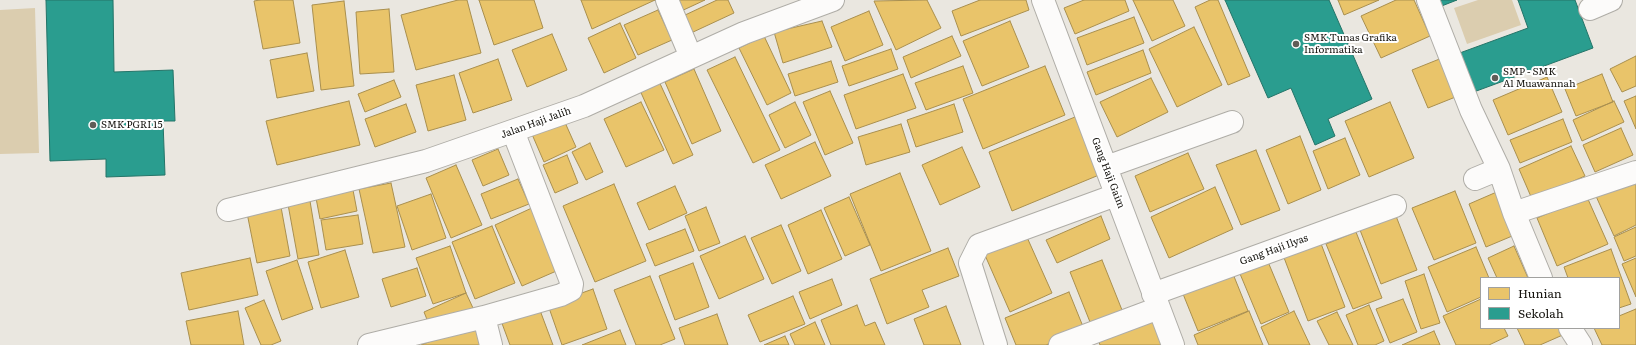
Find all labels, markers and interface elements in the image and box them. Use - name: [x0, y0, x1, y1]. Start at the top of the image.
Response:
- place label: SMK Tunas Grafika Informatika: [1304, 32, 1397, 56]
- marker: SMK Tunas Grafika Informatika: [1291, 39, 1301, 49]
- place label: SMP - SMK Al Muawannah: [1503, 66, 1576, 90]
- marker: SMP - SMK Al Muawannah: [1490, 73, 1500, 83]
- street label: Jalan Haji Jalih: [499, 105, 573, 141]
- place label: SMK PGRI 15: [101, 119, 162, 131]
- marker: SMK PGRI 15: [88, 120, 98, 130]
- street label: Gang Haji Gaim: [1089, 136, 1127, 210]
- street label: Gang Haji Ilyas: [1238, 232, 1310, 268]
- legend: [1480, 277, 1620, 329]
- text: Hunian: [1518, 284, 1562, 302]
- text: Sekolah: [1518, 304, 1564, 322]

